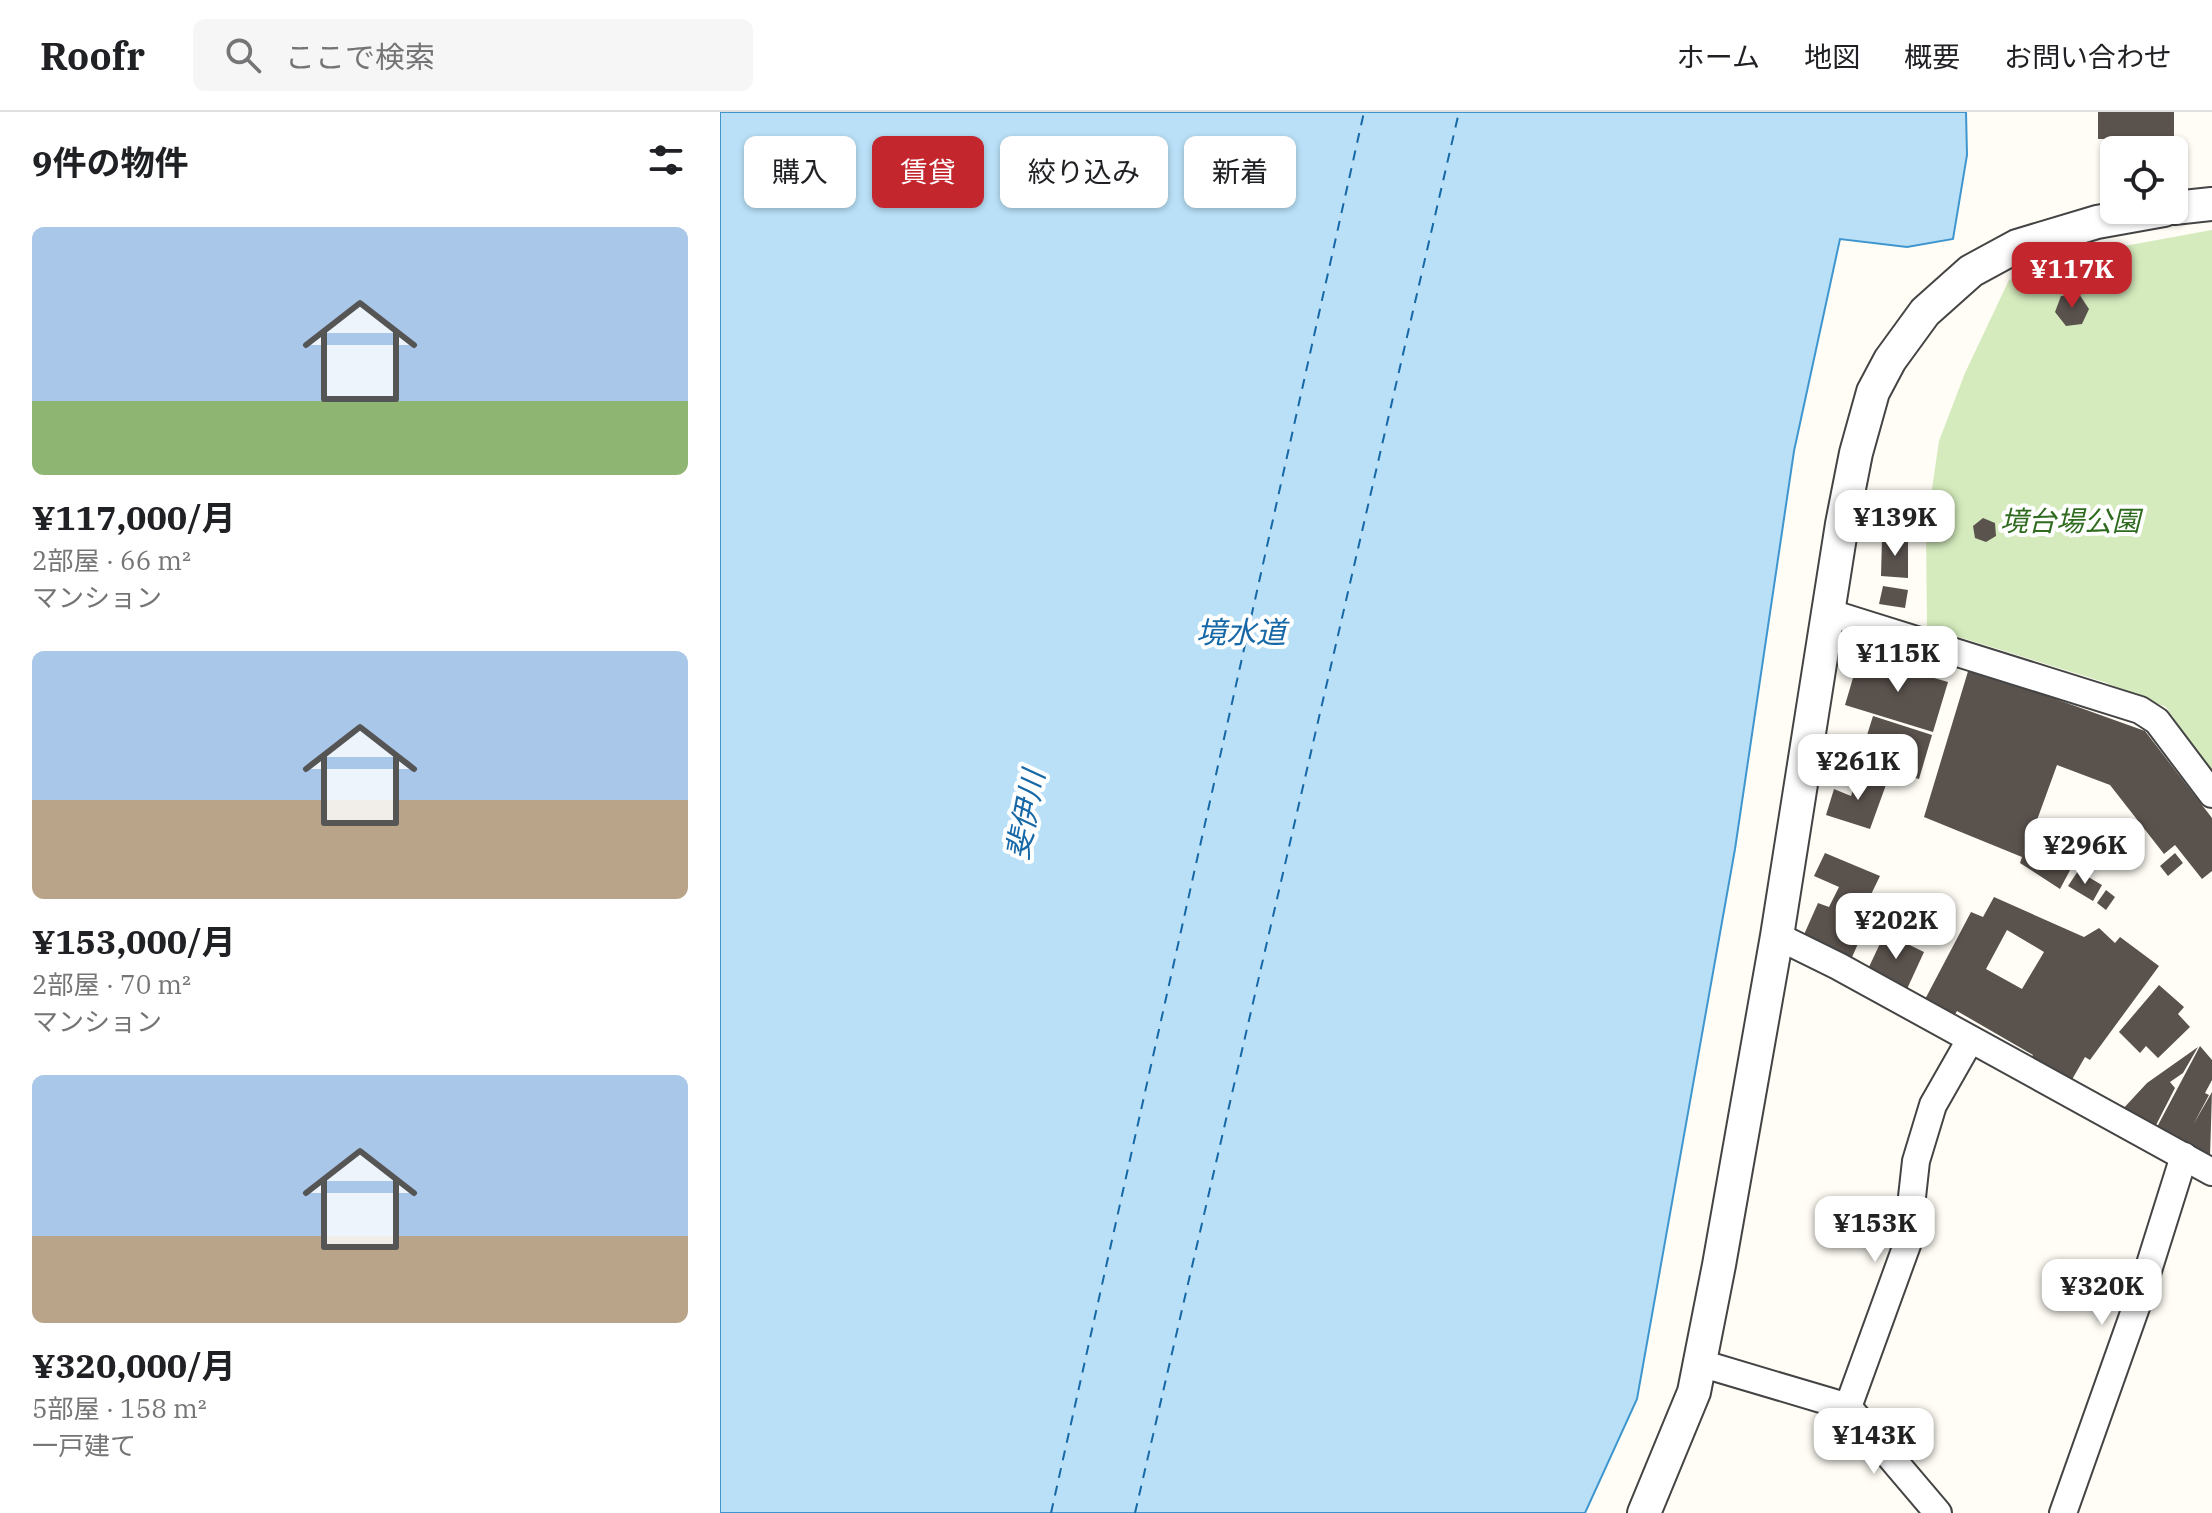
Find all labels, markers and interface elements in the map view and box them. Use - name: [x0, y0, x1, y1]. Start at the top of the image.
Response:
- search box: [193, 19, 753, 91]
- text: Roofr: [40, 31, 145, 80]
- icon: search: [221, 33, 265, 77]
- text: ここで検索: [285, 37, 435, 76]
- text: ホーム: [1677, 38, 1760, 75]
- text: 地図: [1804, 38, 1860, 75]
- text: 概要: [1904, 38, 1960, 75]
- text: お問い合わせ: [2004, 38, 2172, 75]
- chip: 購入: [744, 136, 856, 208]
- chip: 賃貸: [872, 136, 984, 208]
- chip: 絞り込み: [1000, 136, 1168, 208]
- chip: 新着: [1184, 136, 1296, 208]
- map controls: [2100, 136, 2188, 224]
- button: locate: [2100, 136, 2188, 224]
- icon: filters: [644, 138, 688, 182]
- text: 9件の物件: [32, 140, 188, 184]
- pin: ¥117K: [2016, 242, 2128, 310]
- text: ¥117K: [2030, 251, 2114, 285]
- icon: home: [288, 279, 432, 423]
- pin: ¥139K: [1839, 490, 1951, 558]
- text: ¥117,000/月: [32, 495, 236, 539]
- text: ¥139K: [1853, 499, 1937, 533]
- park label: 境台場公園: [2000, 502, 2144, 539]
- text: 2部屋 · 66 m²: [32, 543, 191, 577]
- text: マンション: [32, 580, 162, 614]
- water label: 境水道: [1196, 612, 1290, 651]
- pin: ¥115K: [1842, 626, 1954, 694]
- text: ¥115K: [1856, 635, 1940, 669]
- icon: home: [288, 703, 432, 847]
- pin: ¥261K: [1802, 734, 1914, 802]
- text: ¥261K: [1816, 743, 1900, 777]
- water label: 斐伊川: [997, 764, 1053, 863]
- pin: ¥296K: [2029, 818, 2141, 886]
- text: ¥296K: [2043, 827, 2127, 861]
- pin: ¥202K: [1840, 893, 1952, 961]
- text: ¥202K: [1854, 902, 1938, 936]
- text: ¥153,000/月: [32, 919, 236, 963]
- text: 2部屋 · 70 m²: [32, 967, 191, 1001]
- text: マンション: [32, 1004, 162, 1038]
- icon: home: [288, 1127, 432, 1271]
- pin: ¥153K: [1819, 1196, 1931, 1264]
- text: ¥153K: [1833, 1205, 1917, 1239]
- pin: ¥320K: [2046, 1259, 2158, 1327]
- text: ¥320K: [2060, 1268, 2144, 1302]
- text: ¥320,000/月: [32, 1343, 236, 1387]
- text: 5部屋 · 158 m²: [32, 1391, 207, 1425]
- pin: ¥143K: [1818, 1408, 1930, 1476]
- text: ¥143K: [1832, 1417, 1916, 1451]
- text: 一戸建て: [32, 1428, 136, 1462]

